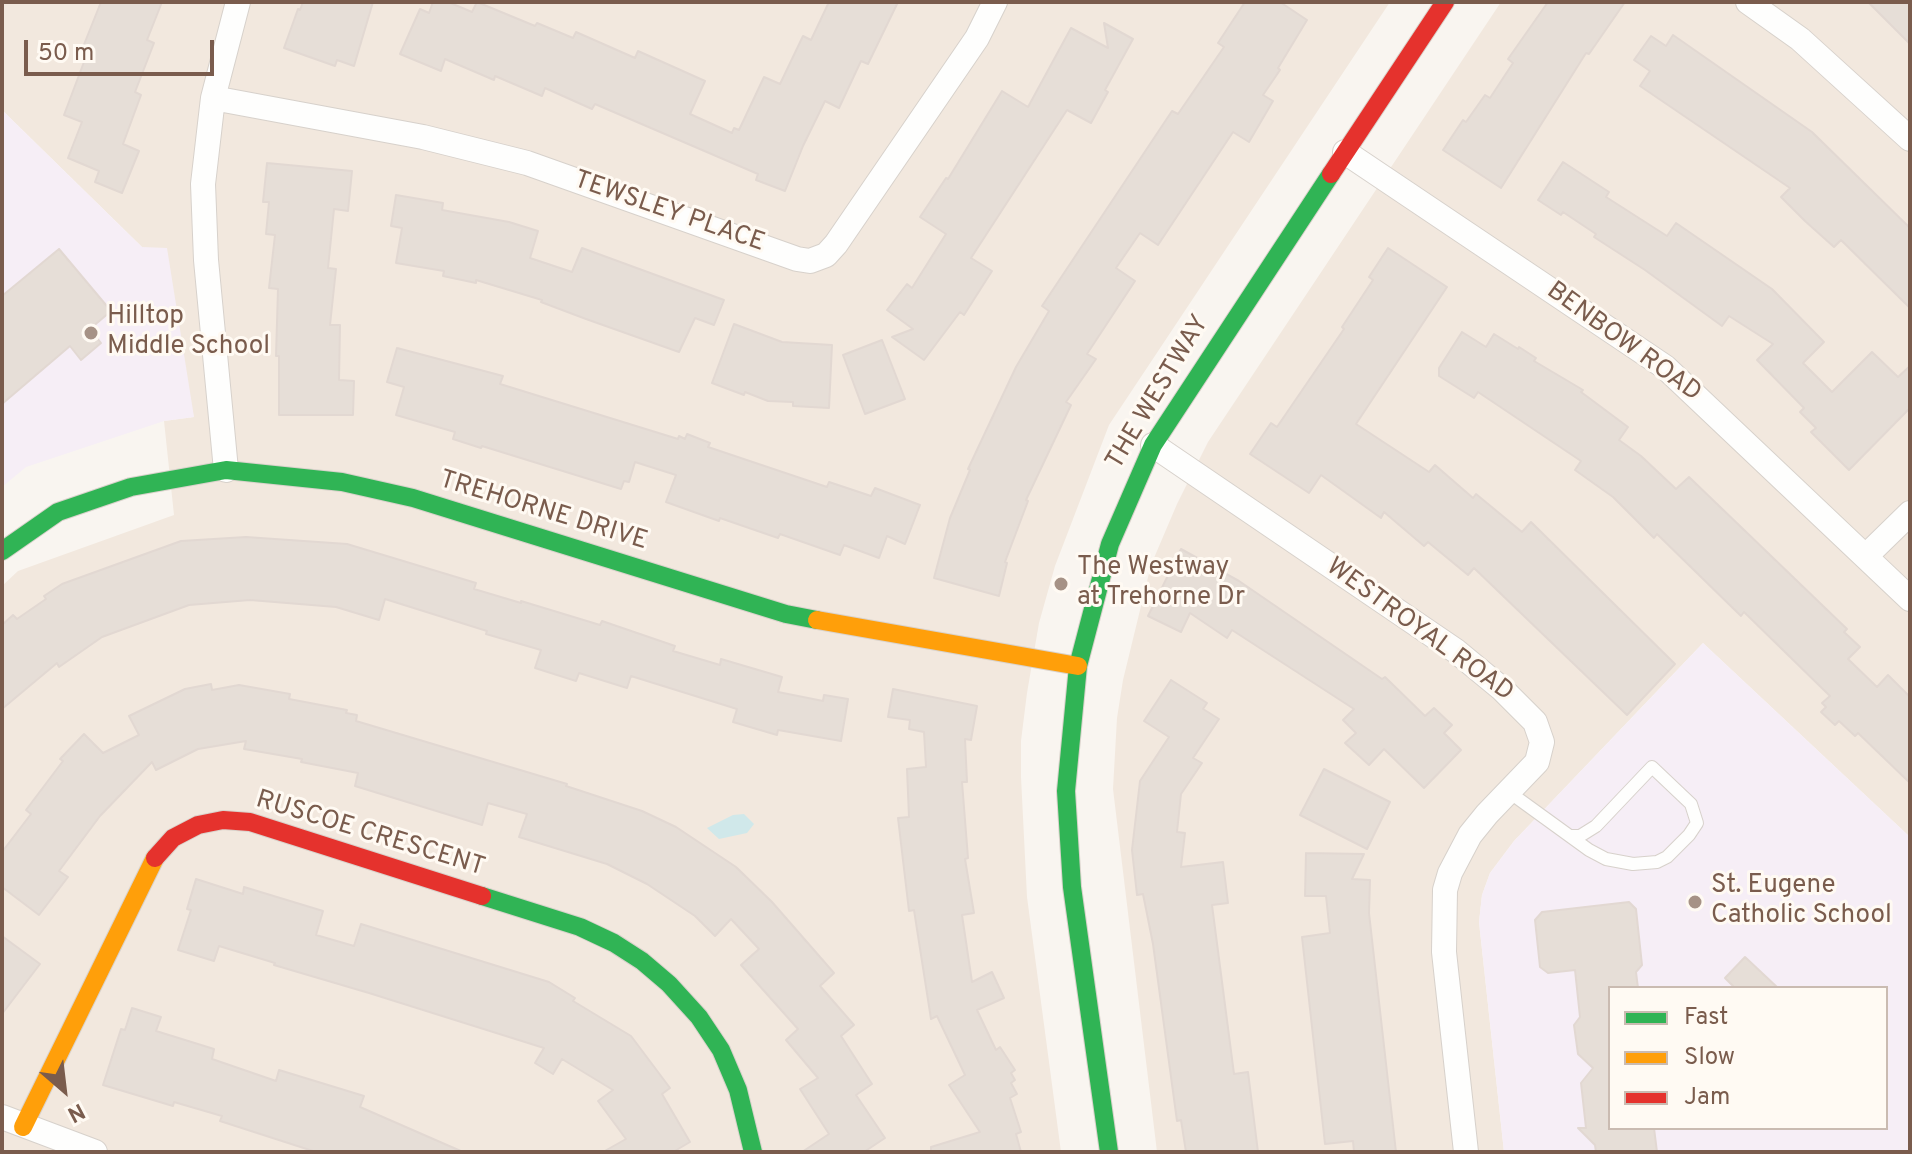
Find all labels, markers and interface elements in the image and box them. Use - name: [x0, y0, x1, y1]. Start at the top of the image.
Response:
- scale bar: [28, 24, 218, 74]
- text: 50 m: [38, 39, 94, 69]
- street label: TEWSLEY PLACE: [569, 166, 769, 260]
- street label: BENBOW ROAD: [1540, 276, 1706, 410]
- place label: Hilltop Middle School: [107, 302, 270, 364]
- street label: THE WESTWAY: [1101, 310, 1217, 476]
- marker: Hilltop Middle School: [82, 324, 100, 342]
- street label: TREHORNE DRIVE: [435, 465, 651, 559]
- place label: The Westway at Trehorne Dr: [1077, 553, 1245, 614]
- street label: WESTROYAL ROAD: [1319, 553, 1519, 709]
- marker: The Westway at Trehorne Dr: [1052, 575, 1070, 593]
- street label: RUSCOE CRESCENT: [252, 785, 488, 885]
- place label: St. Eugene Catholic School: [1711, 871, 1892, 932]
- marker: St. Eugene Catholic School: [1686, 893, 1704, 911]
- legend: [1608, 986, 1888, 1130]
- text: Fast: [1684, 1003, 1728, 1033]
- text: Slow: [1684, 1043, 1735, 1073]
- north arrow: [24, 1050, 104, 1130]
- text: Jam: [1684, 1083, 1730, 1113]
- text: N: [62, 1096, 89, 1127]

